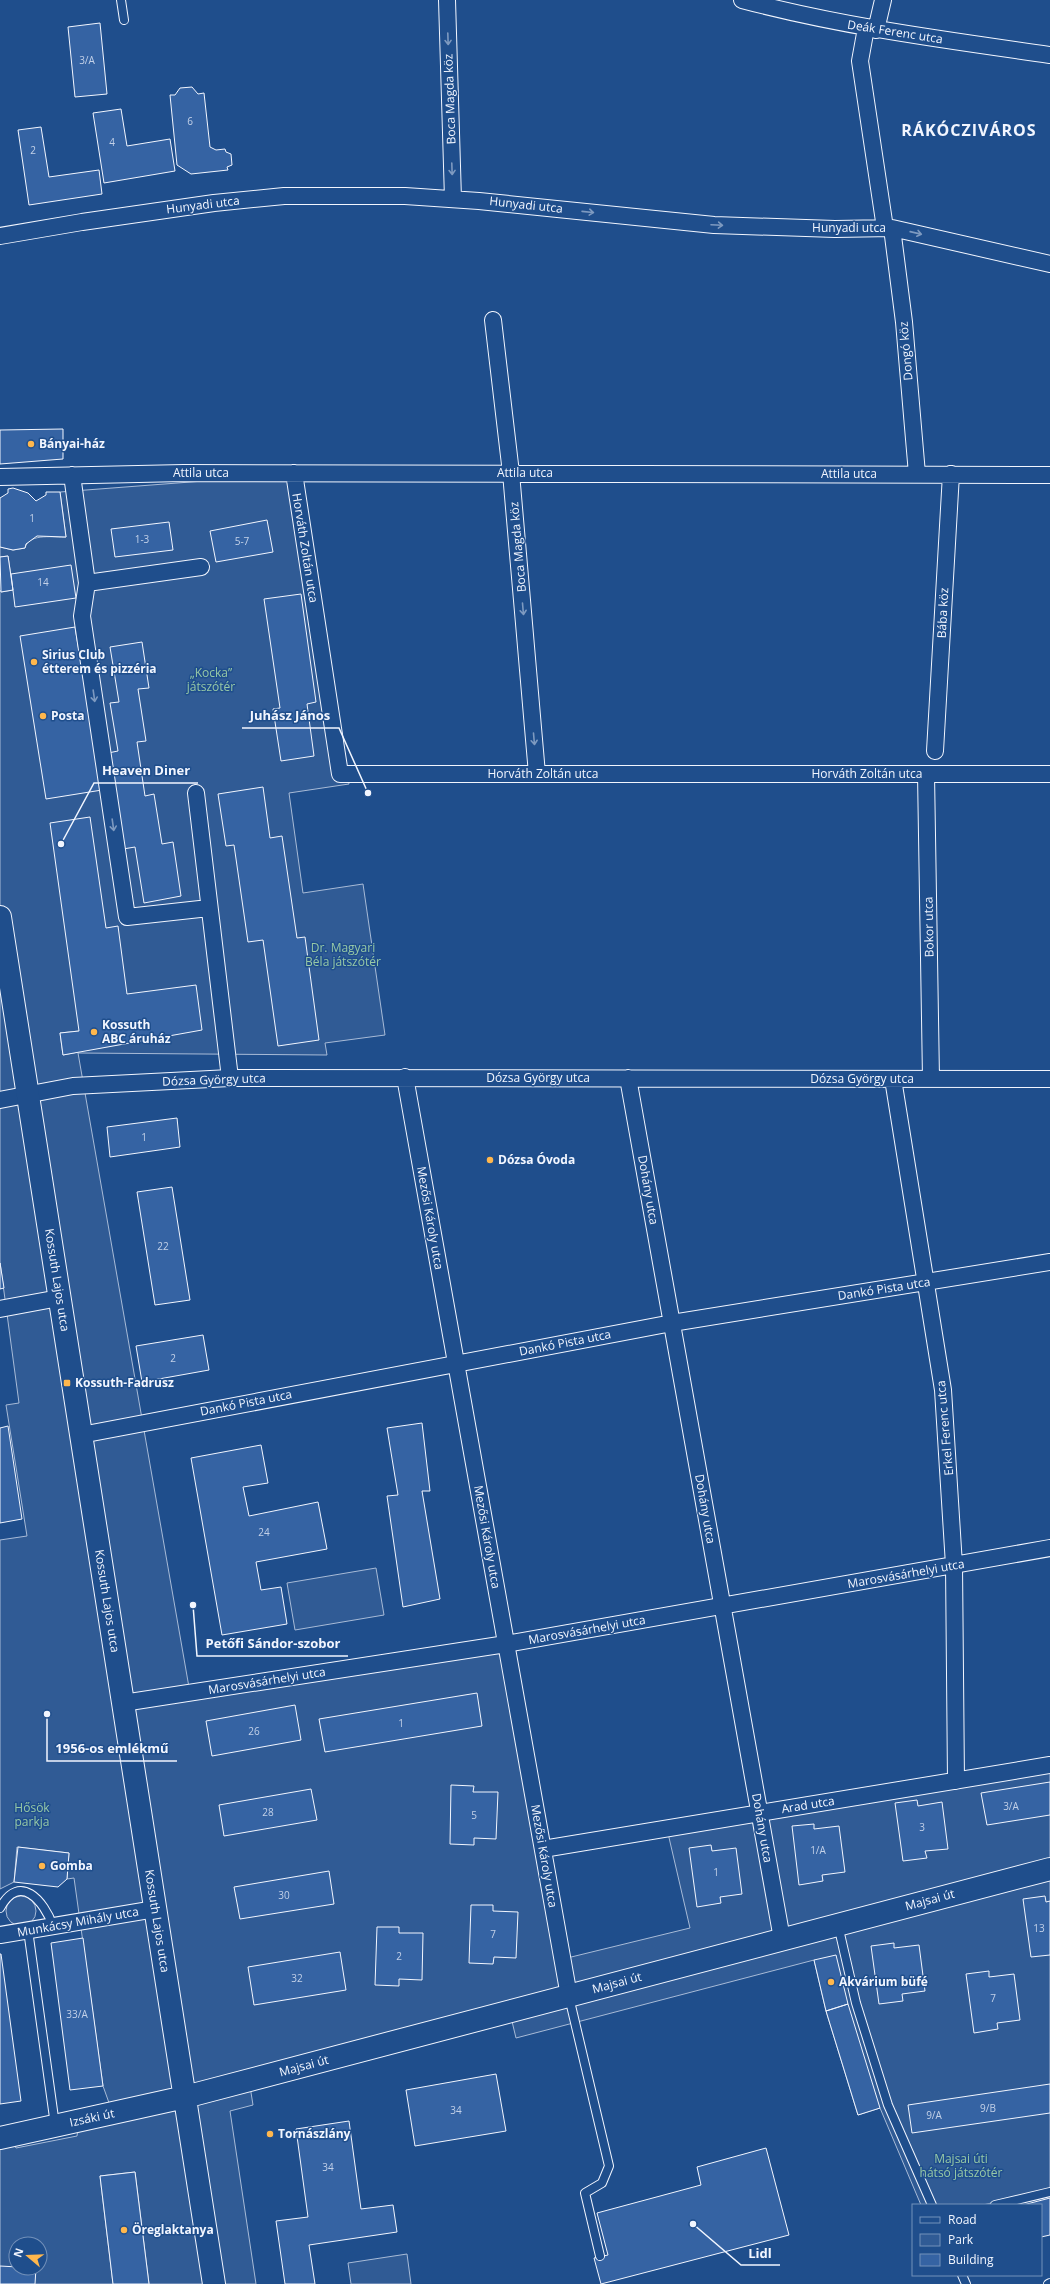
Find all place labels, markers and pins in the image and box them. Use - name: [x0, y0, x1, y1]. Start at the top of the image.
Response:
- place label: Bányai-ház: [39, 435, 105, 452]
- marker: Bányai-ház: [26, 439, 36, 449]
- place label: Sirius Club étterem és pizzéria: [42, 646, 157, 677]
- marker: Sirius Club étterem és pizzéria: [29, 657, 39, 667]
- callout: Juhász János: [242, 703, 339, 728]
- place label: Posta: [51, 707, 84, 724]
- marker: Posta: [38, 711, 48, 721]
- callout: Heaven Diner: [94, 758, 198, 783]
- place label: Kossuth ABC áruház: [102, 1016, 171, 1047]
- marker: Kossuth ABC áruház: [89, 1027, 99, 1037]
- place label: Dózsa Óvoda: [498, 1151, 575, 1168]
- marker: Dózsa Óvoda: [485, 1155, 495, 1165]
- place label: Kossuth-Fadrusz: [75, 1374, 174, 1391]
- marker: Kossuth-Fadrusz: [62, 1378, 72, 1388]
- callout: Petőfi Sándor-szobor: [197, 1631, 348, 1656]
- callout: 1956-os emlékmű: [47, 1736, 177, 1761]
- place label: Gomba: [50, 1857, 93, 1874]
- marker: Gomba: [37, 1861, 47, 1871]
- place label: Akvárium büfé: [839, 1973, 928, 1990]
- marker: Akvárium büfé: [826, 1977, 836, 1987]
- place label: Tornászlány: [278, 2125, 351, 2142]
- marker: Tornászlány: [265, 2129, 275, 2139]
- place label: Öreglaktanya: [132, 2221, 214, 2238]
- marker: Öreglaktanya: [119, 2225, 129, 2235]
- callout: Lidl: [741, 2240, 780, 2265]

